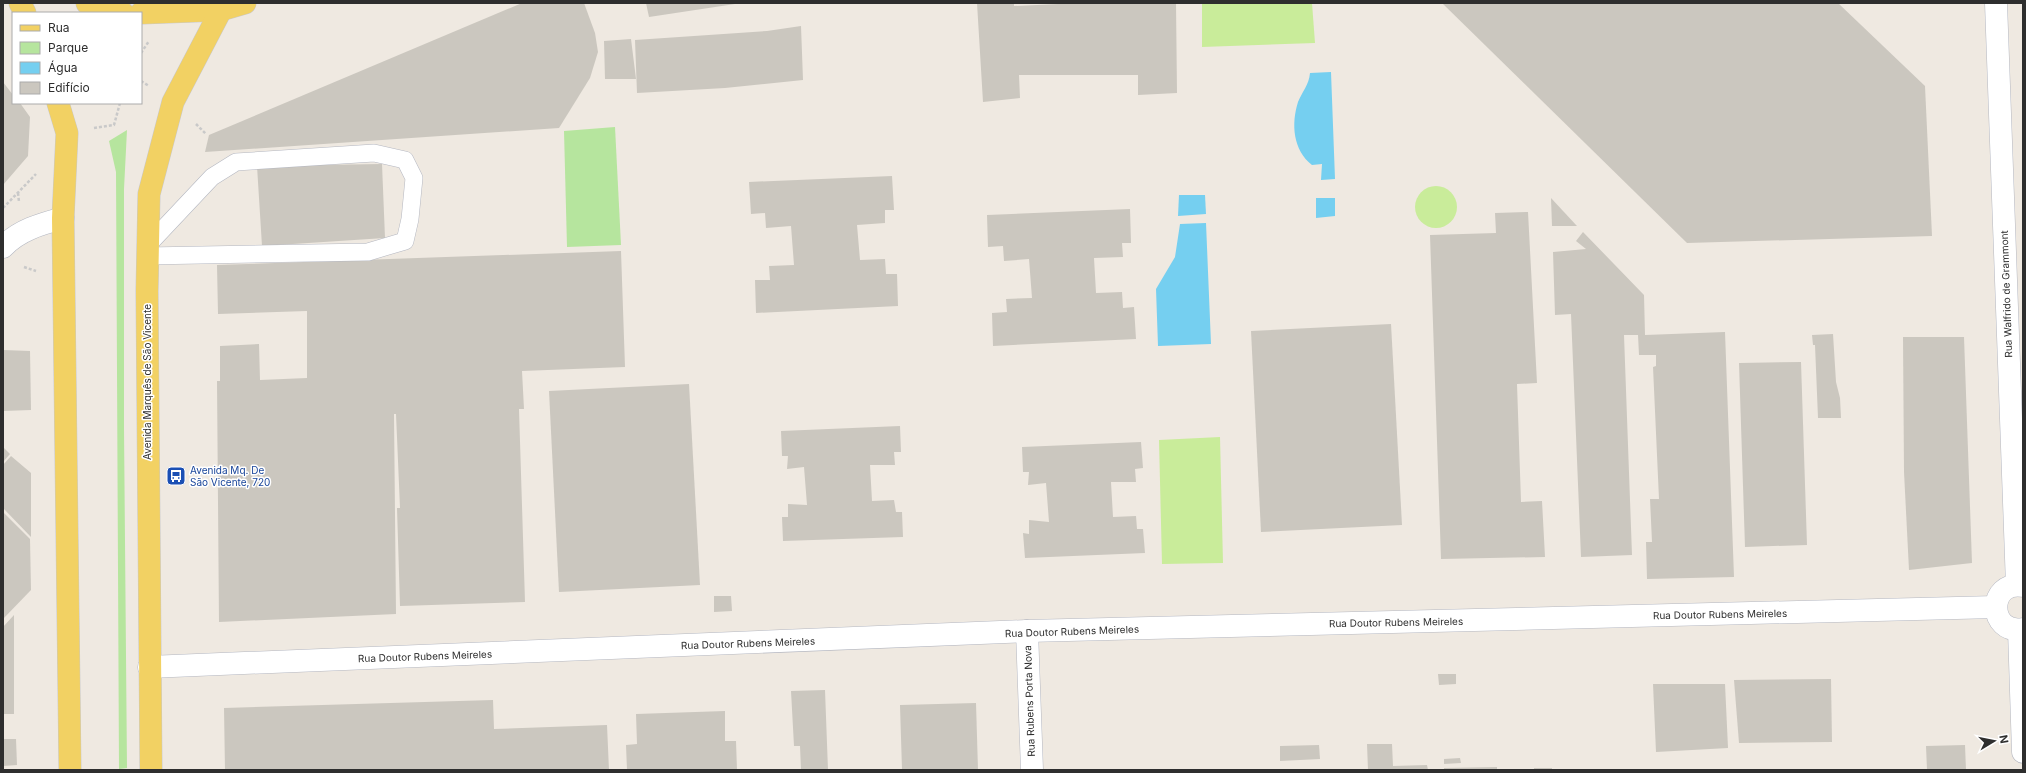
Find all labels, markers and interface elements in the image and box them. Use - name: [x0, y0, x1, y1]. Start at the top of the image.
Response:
- legend: [12, 12, 142, 104]
- text: Rua: [48, 20, 70, 35]
- text: Parque: [48, 40, 88, 55]
- text: Água: [48, 60, 77, 75]
- text: Edifício: [48, 80, 90, 95]
- street label: Rua Walfrido de Grammont: [1998, 229, 2014, 358]
- street label: Avenida Marquês de São Vicente: [141, 304, 153, 460]
- place label: Avenida Mq. De São Vicente, 720: [190, 464, 270, 488]
- bus stop icon: Avenida Mq. De São Vicente, 720: [165, 465, 187, 487]
- street label: Rua Doutor Rubens Meireles: [1653, 607, 1787, 621]
- street label: Rua Doutor Rubens Meireles: [1329, 615, 1463, 629]
- street label: Rua Doutor Rubens Meireles: [1005, 623, 1139, 639]
- street label: Rua Doutor Rubens Meireles: [681, 635, 815, 651]
- street label: Rua Rubens Porta Nova: [1021, 645, 1037, 757]
- street label: Rua Doutor Rubens Meireles: [358, 648, 492, 664]
- north arrow: [1974, 721, 2014, 761]
- text: N: [1996, 734, 2011, 745]

